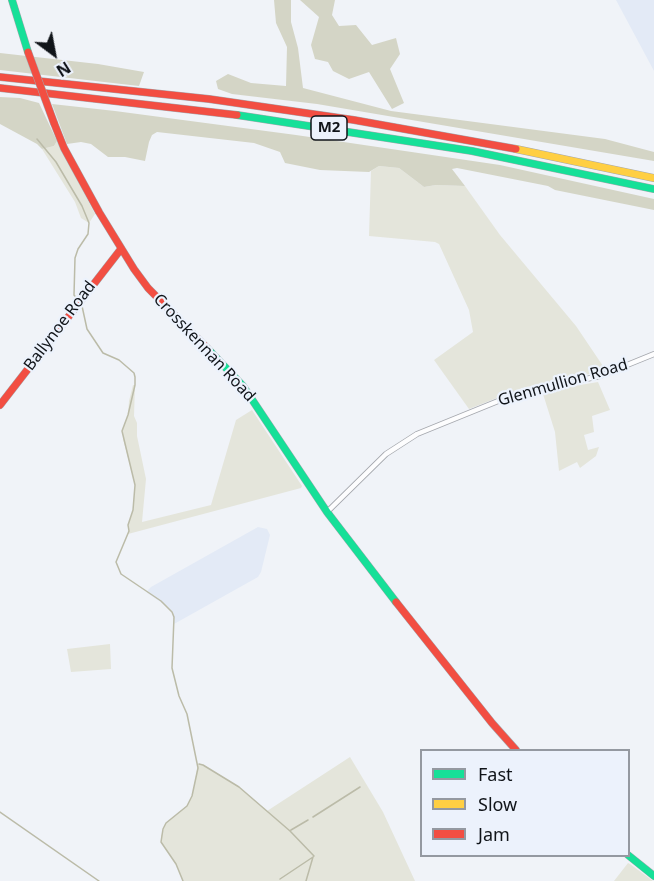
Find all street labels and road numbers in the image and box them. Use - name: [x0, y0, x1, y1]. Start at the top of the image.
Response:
- road number: M2: [311, 116, 347, 140]
- street label: Ballynoe Road: [20, 277, 100, 375]
- street label: Crosskennan Road: [149, 290, 259, 406]
- street label: Glenmullion Road: [496, 355, 630, 411]

